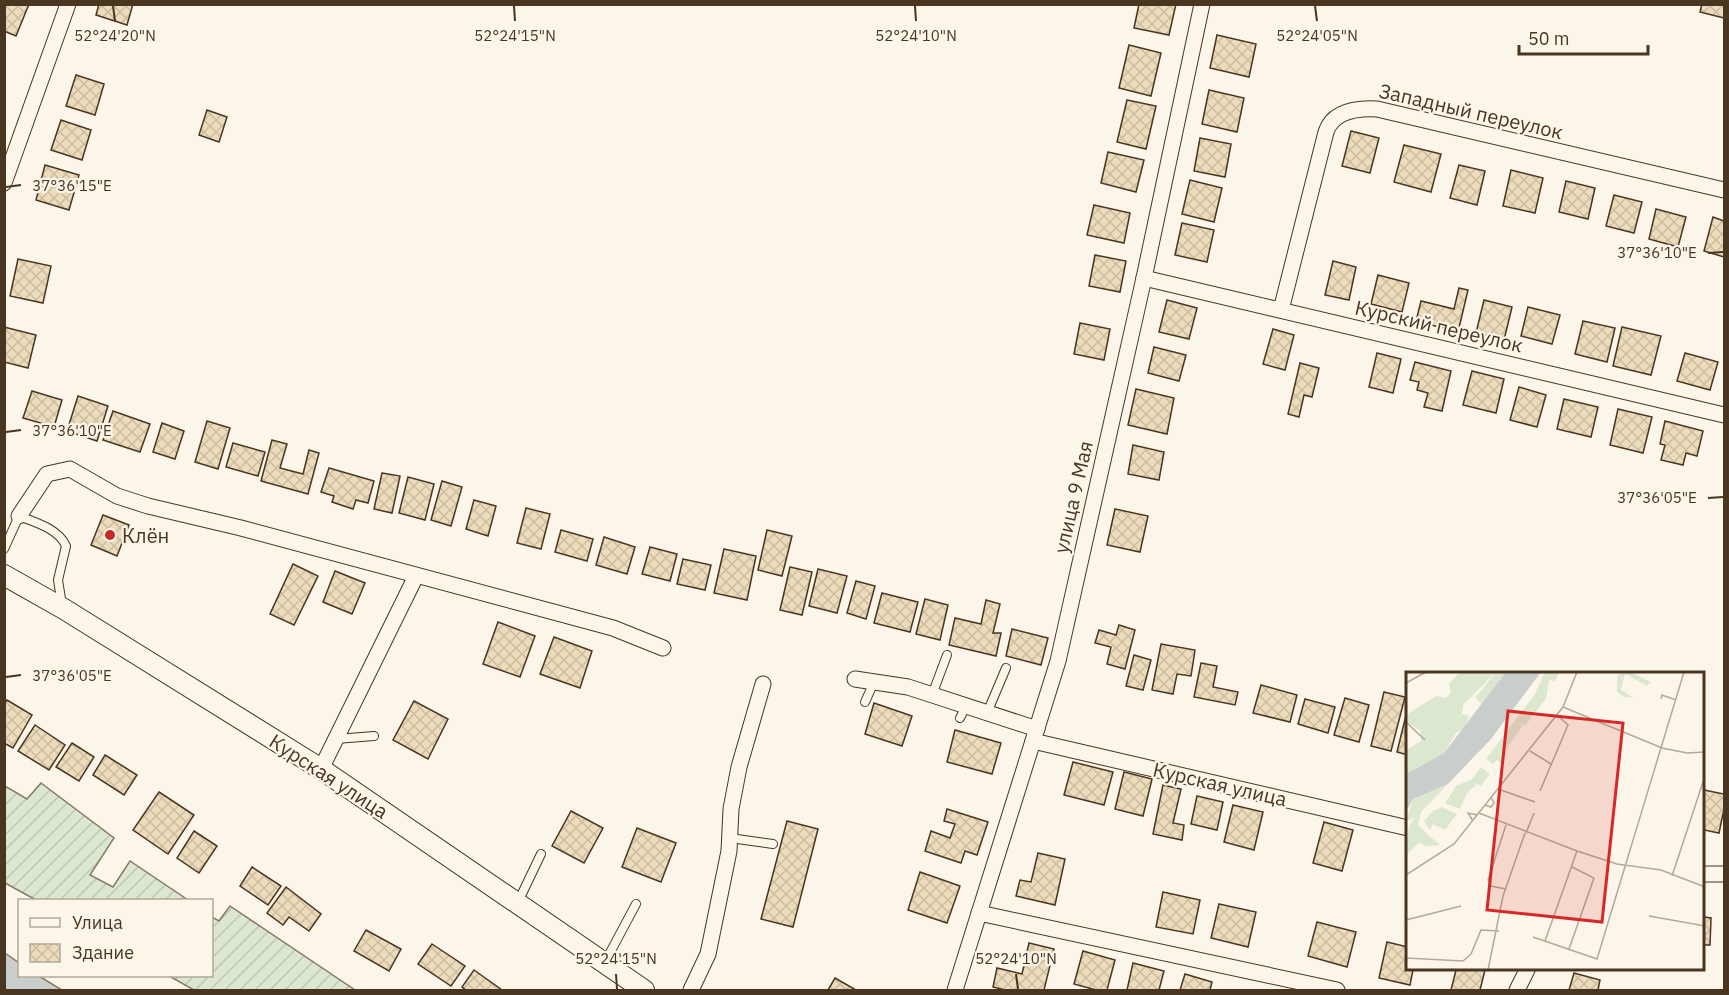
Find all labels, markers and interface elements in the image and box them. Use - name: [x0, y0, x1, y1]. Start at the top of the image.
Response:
- scale bar: [1519, 18, 1648, 56]
- text: 52°24'20"N: [74, 26, 156, 45]
- text: 52°24'15"N: [474, 26, 556, 45]
- text: 52°24'10"N: [875, 26, 957, 45]
- text: 52°24'05"N: [1276, 26, 1358, 45]
- text: 50 m: [1528, 27, 1570, 50]
- street label: Западный переулок: [1376, 77, 1566, 145]
- text: 37°36'15"E: [32, 176, 112, 195]
- text: 37°36'10"E: [1617, 243, 1697, 262]
- street label: Курский переулок: [1352, 294, 1526, 358]
- text: 37°36'10"E: [32, 421, 112, 440]
- street label: улица 9 Мая: [1047, 438, 1099, 556]
- text: 37°36'05"E: [1617, 488, 1697, 507]
- place label: Клён: [122, 522, 169, 549]
- marker: Клён: [103, 528, 117, 542]
- text: 37°36'05"E: [32, 666, 112, 685]
- inset map: [1406, 672, 1705, 971]
- street label: Курская улица: [264, 727, 394, 825]
- street label: Курская улица: [1150, 755, 1290, 813]
- legend: [18, 899, 213, 977]
- text: Улица: [72, 911, 123, 934]
- text: Здание: [72, 941, 134, 964]
- text: 52°24'15"N: [575, 949, 657, 968]
- text: 52°24'10"N: [975, 949, 1057, 968]

